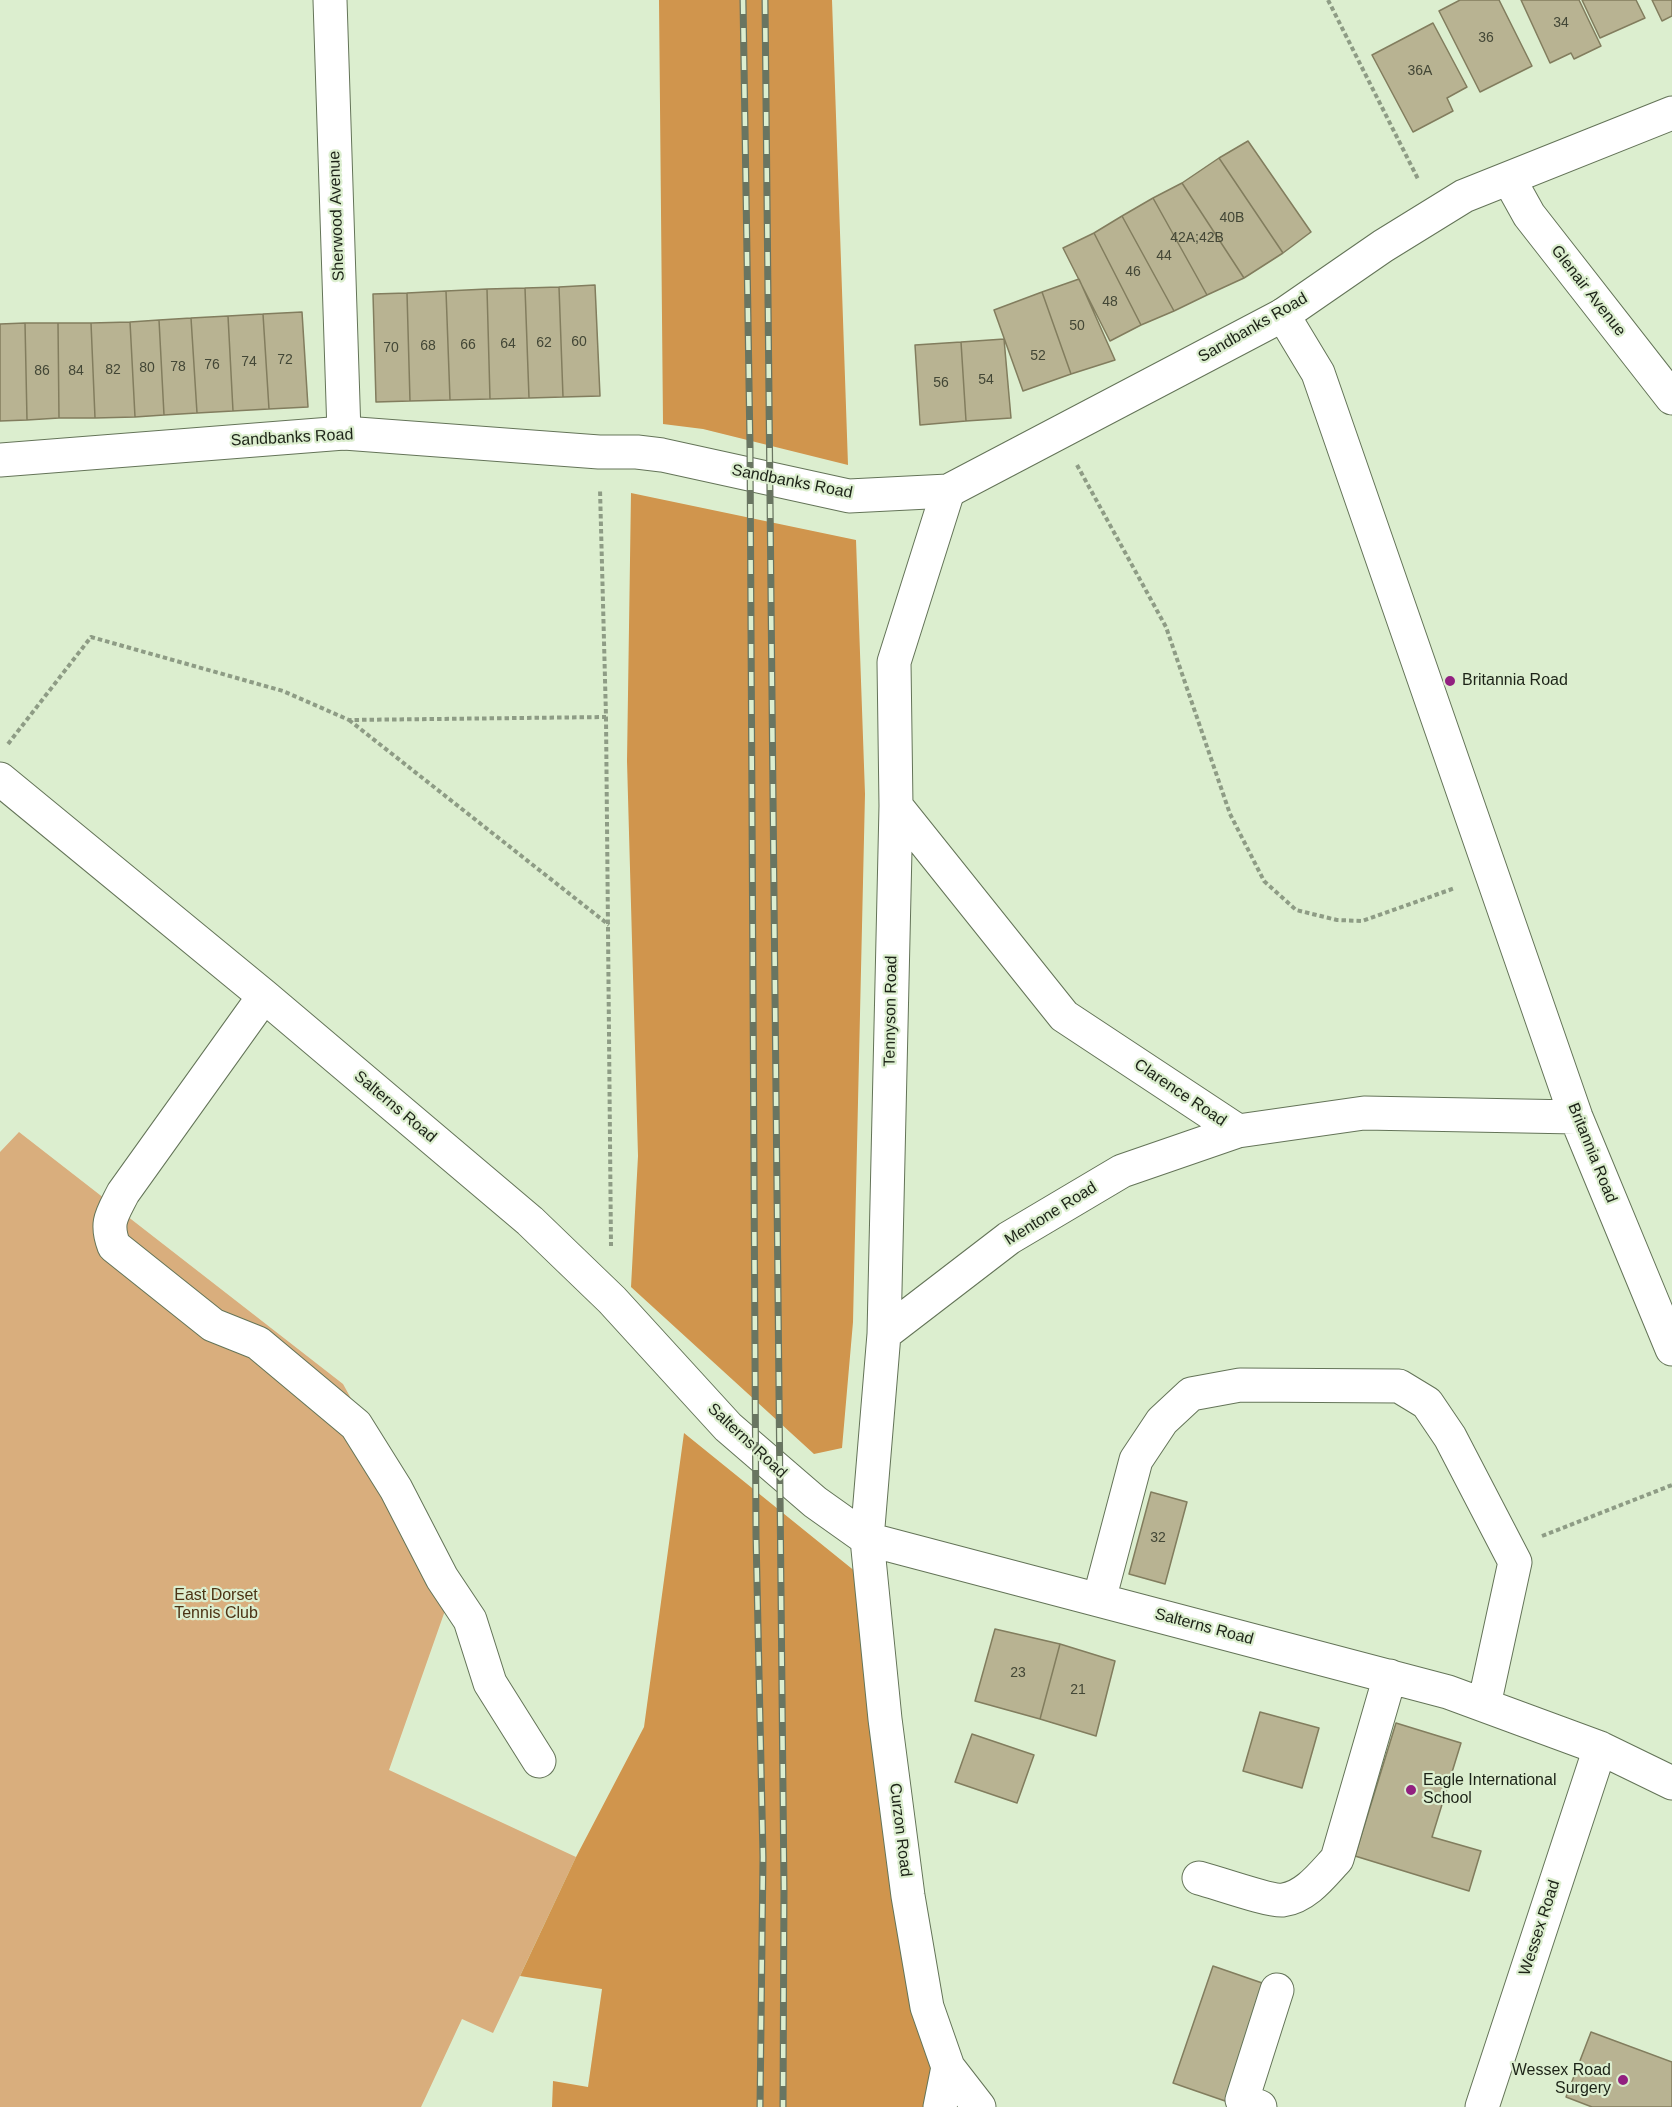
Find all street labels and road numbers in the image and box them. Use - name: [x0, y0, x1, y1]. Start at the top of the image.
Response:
- street label: Sherwood Avenue: [325, 150, 349, 282]
- street label: Glenair Avenue: [1547, 242, 1629, 340]
- street label: Sandbanks Road: [1195, 289, 1311, 367]
- street label: Sandbanks Road: [230, 425, 354, 451]
- street label: Sandbanks Road: [730, 461, 854, 503]
- street label: Tennyson Road: [880, 955, 902, 1067]
- street label: Clarence Road: [1130, 1055, 1230, 1131]
- street label: Salterns Road: [350, 1067, 440, 1147]
- street label: Britannia Road: [1563, 1100, 1621, 1206]
- street label: Mentone Road: [1001, 1178, 1101, 1250]
- street label: Salterns Road: [703, 1399, 791, 1483]
- street label: Salterns Road: [1153, 1605, 1255, 1649]
- street label: Curzon Road: [885, 1782, 915, 1878]
- street label: Wessex Road: [1516, 1878, 1564, 1978]

